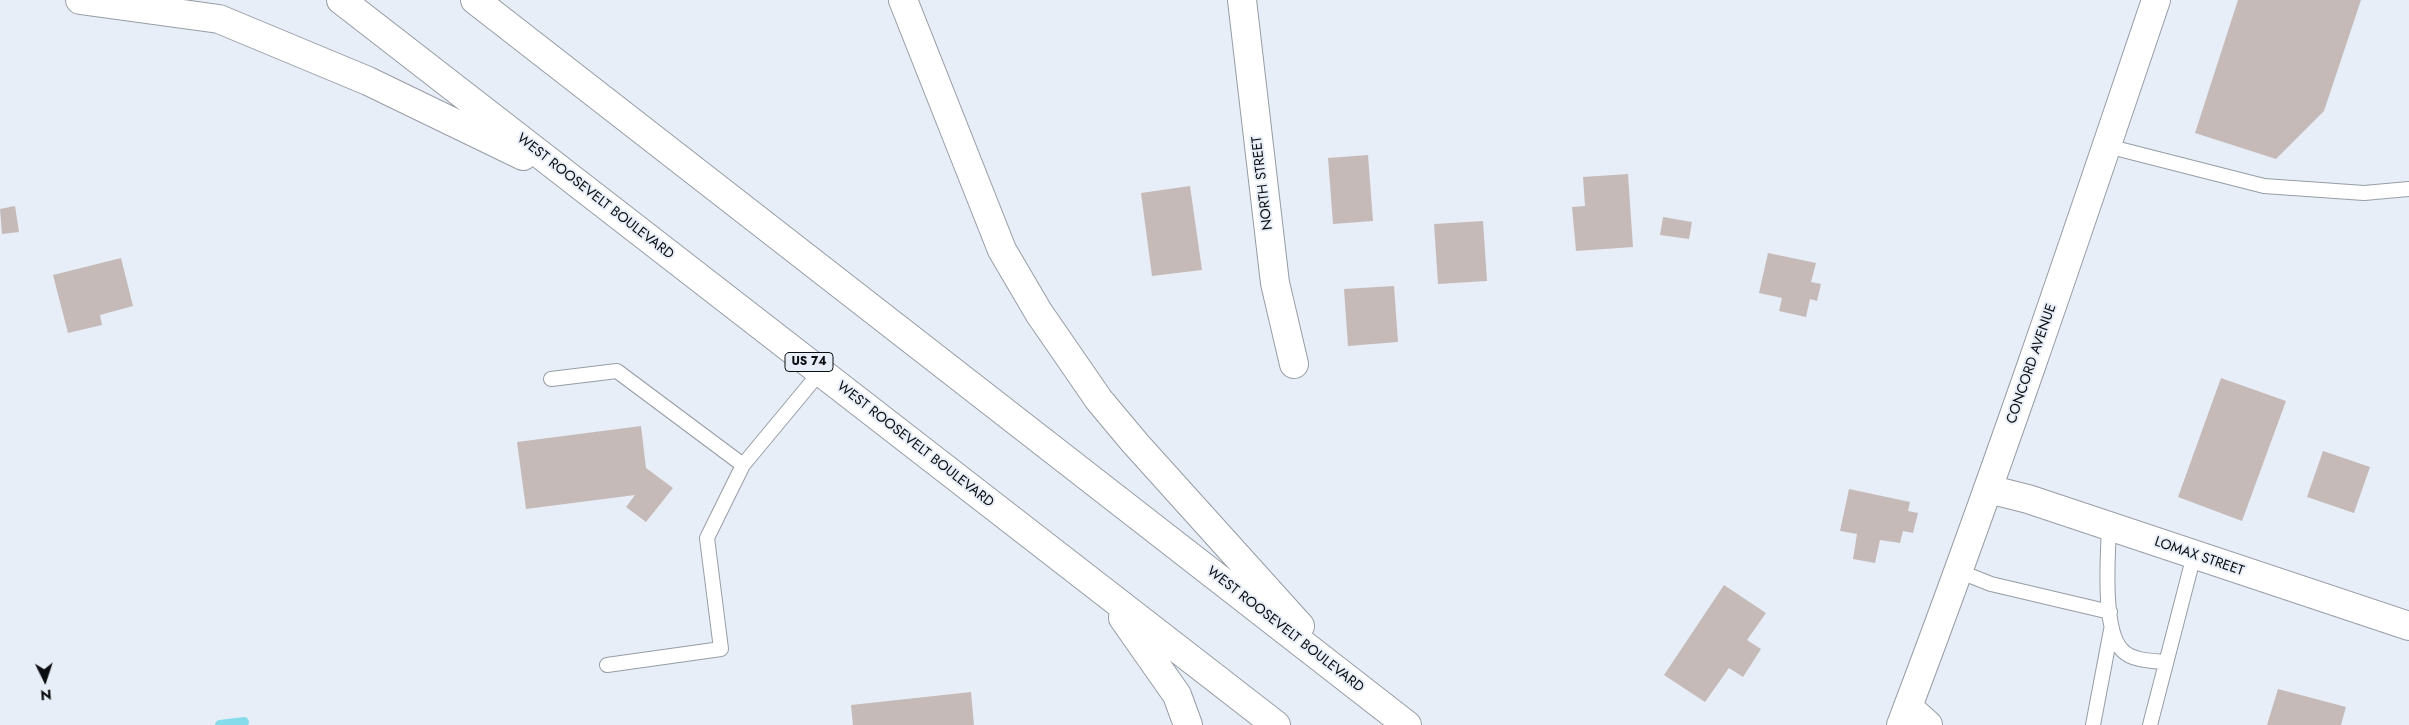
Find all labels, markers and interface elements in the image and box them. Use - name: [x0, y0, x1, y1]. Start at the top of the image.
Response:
- street label: WEST ROOSEVELT BOULEVARD: [513, 131, 677, 263]
- street label: NORTH STREET: [1249, 135, 1277, 231]
- street label: CONCORD AVENUE: [2004, 302, 2060, 426]
- road number: US 74: [785, 352, 833, 372]
- street label: WEST ROOSEVELT BOULEVARD: [833, 379, 997, 511]
- street label: LOMAX STREET: [2152, 534, 2246, 580]
- street label: WEST ROOSEVELT BOULEVARD: [1203, 564, 1367, 696]
- north arrow: [20, 655, 70, 705]
- text: N: [40, 685, 52, 705]

